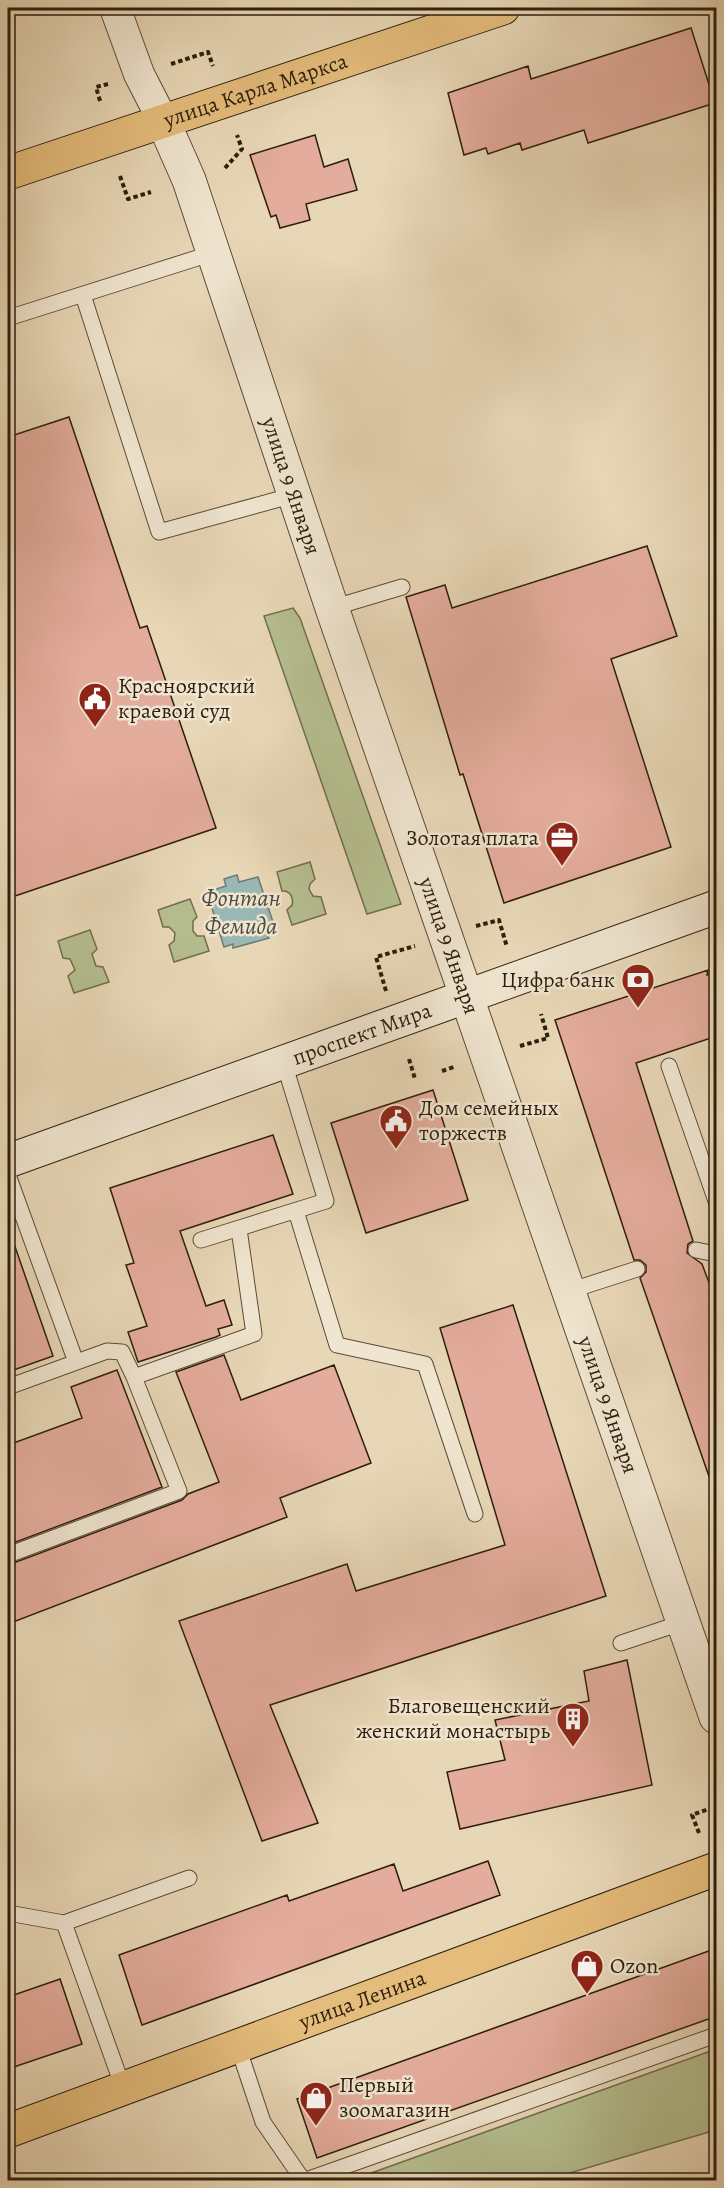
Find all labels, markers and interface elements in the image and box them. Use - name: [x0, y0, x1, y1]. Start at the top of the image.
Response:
- street label: улица Карла Маркса: [159, 46, 352, 135]
- street label: улица 9 Января: [254, 412, 328, 559]
- place label: Красноярский краевой суд: [118, 671, 255, 726]
- public building icon: Красноярский краевой суд: [77, 681, 113, 728]
- office icon: Золотая плата: [544, 820, 580, 867]
- place label: Золотая плата: [406, 823, 540, 853]
- street label: улица 9 Января: [411, 872, 487, 1018]
- water label: Фонтан Фемида: [201, 882, 281, 942]
- bank icon: Цифра банк: [620, 962, 656, 1009]
- place label: Цифра банк: [501, 965, 615, 995]
- street label: проспект Мира: [288, 995, 436, 1073]
- place label: Дом семейных торжеств: [419, 1093, 559, 1148]
- public building icon: Дом семейных торжеств: [378, 1103, 414, 1150]
- street label: улица 9 Января: [570, 1331, 646, 1478]
- place label: Благовещенский женский монастырь: [356, 1691, 550, 1746]
- building icon: Благовещенский женский монастырь: [555, 1701, 591, 1748]
- shop icon: Ozon: [569, 1948, 605, 1995]
- place label: Ozon: [610, 1951, 658, 1981]
- street label: улица Ленина: [294, 1962, 431, 2037]
- place label: Первый зоомагазин: [339, 2070, 450, 2125]
- shop icon: Первый зоомагазин: [298, 2080, 334, 2127]

